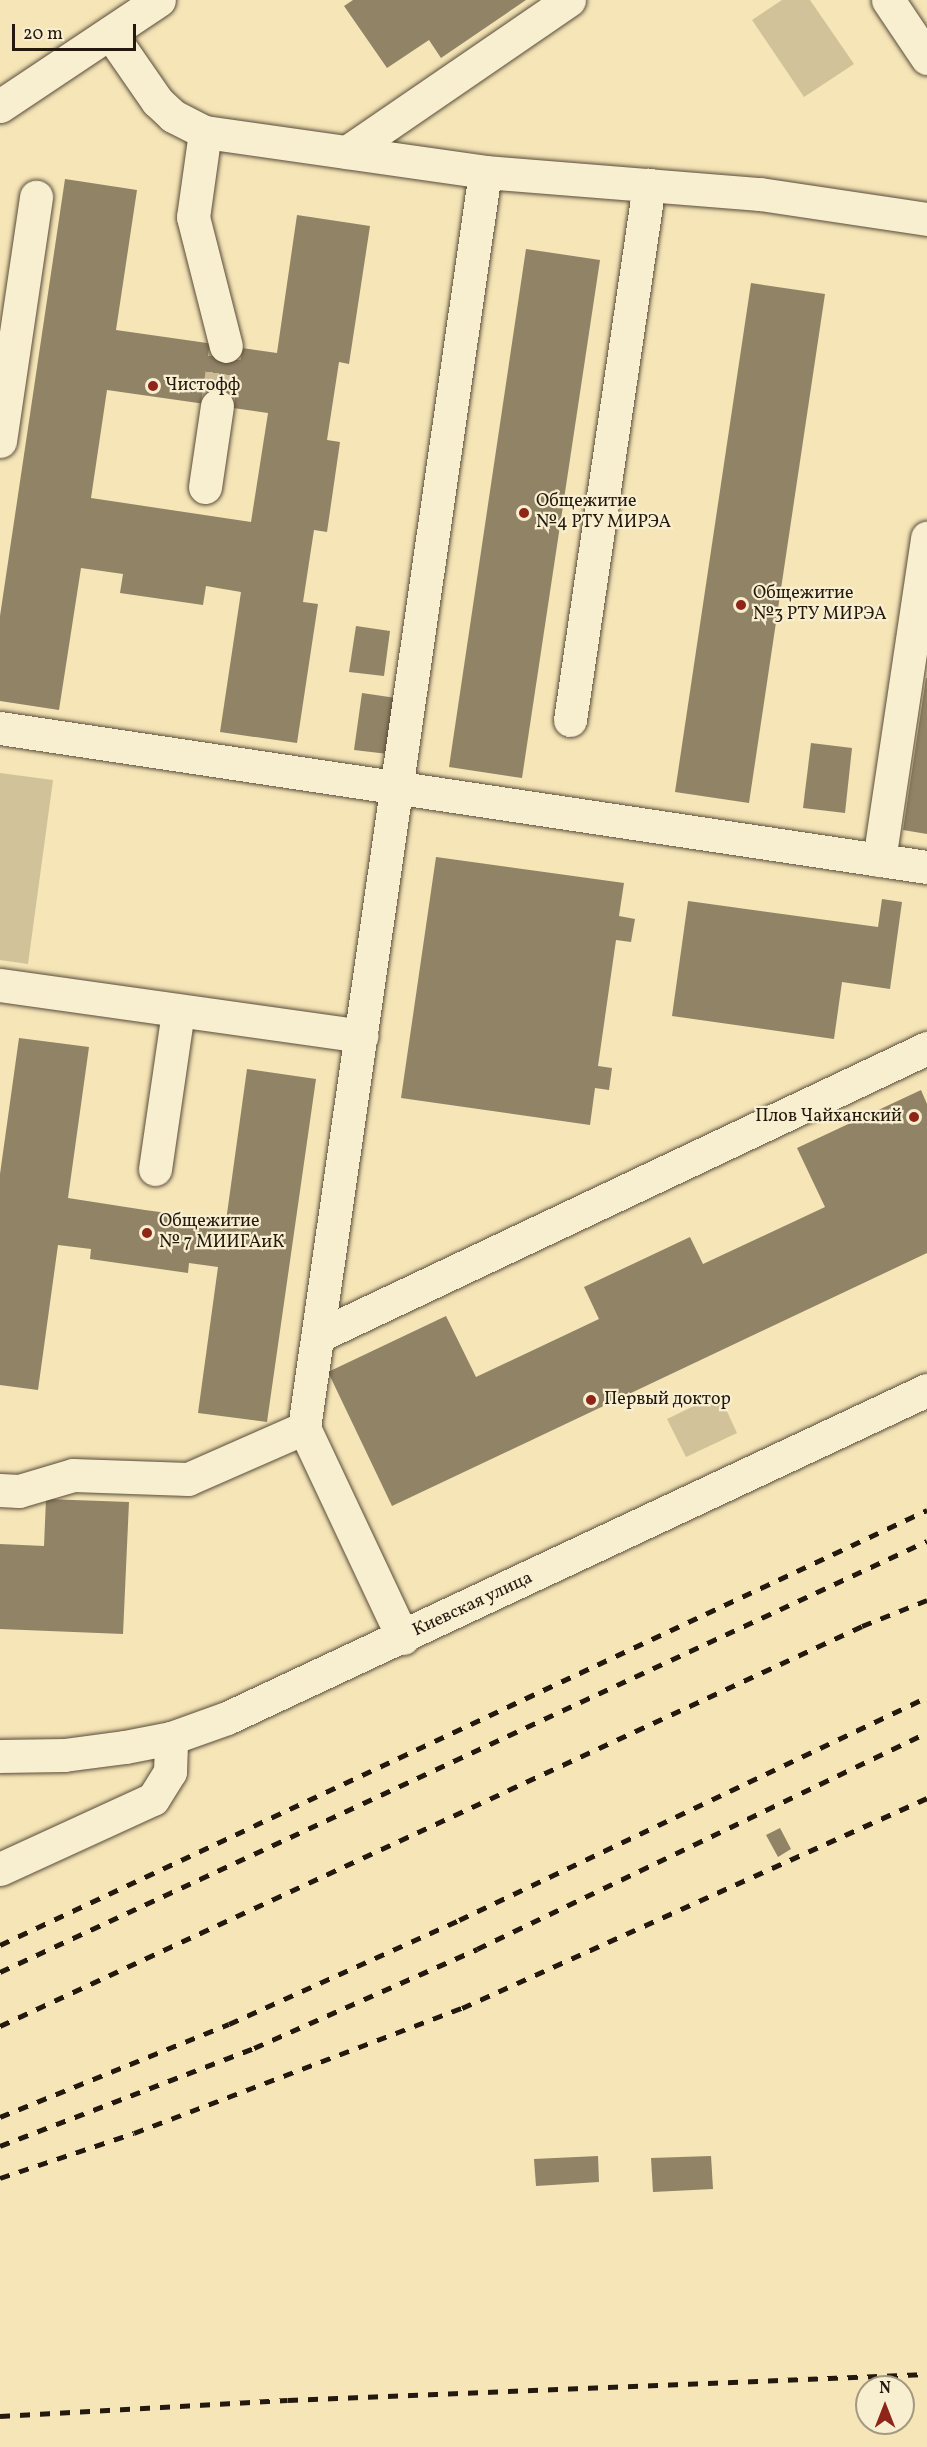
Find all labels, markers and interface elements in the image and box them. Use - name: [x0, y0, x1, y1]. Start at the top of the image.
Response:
- scale bar: [15, 12, 140, 50]
- text: 20 m: [23, 22, 63, 47]
- place label: Чистофф: [165, 375, 240, 397]
- marker: Чистофф: [146, 379, 160, 393]
- place label: Общежитие №4 РТУ МИРЭА: [536, 492, 672, 534]
- marker: Общежитие №4 РТУ МИРЭА: [517, 506, 531, 520]
- place label: Общежитие №3 РТУ МИРЭА: [753, 584, 887, 626]
- marker: Общежитие №3 РТУ МИРЭА: [734, 598, 748, 612]
- place label: Плов Чайханский: [755, 1106, 902, 1128]
- marker: Плов Чайханский: [907, 1110, 921, 1124]
- place label: Общежитие № 7 МИИГАиК: [159, 1212, 284, 1254]
- marker: Общежитие № 7 МИИГАиК: [140, 1226, 154, 1240]
- place label: Первый доктор: [604, 1389, 731, 1411]
- marker: Первый доктор: [582, 1391, 600, 1409]
- street label: Киевская улица: [409, 1568, 537, 1642]
- north arrow: [855, 2375, 915, 2435]
- text: N: [879, 2378, 891, 2400]

